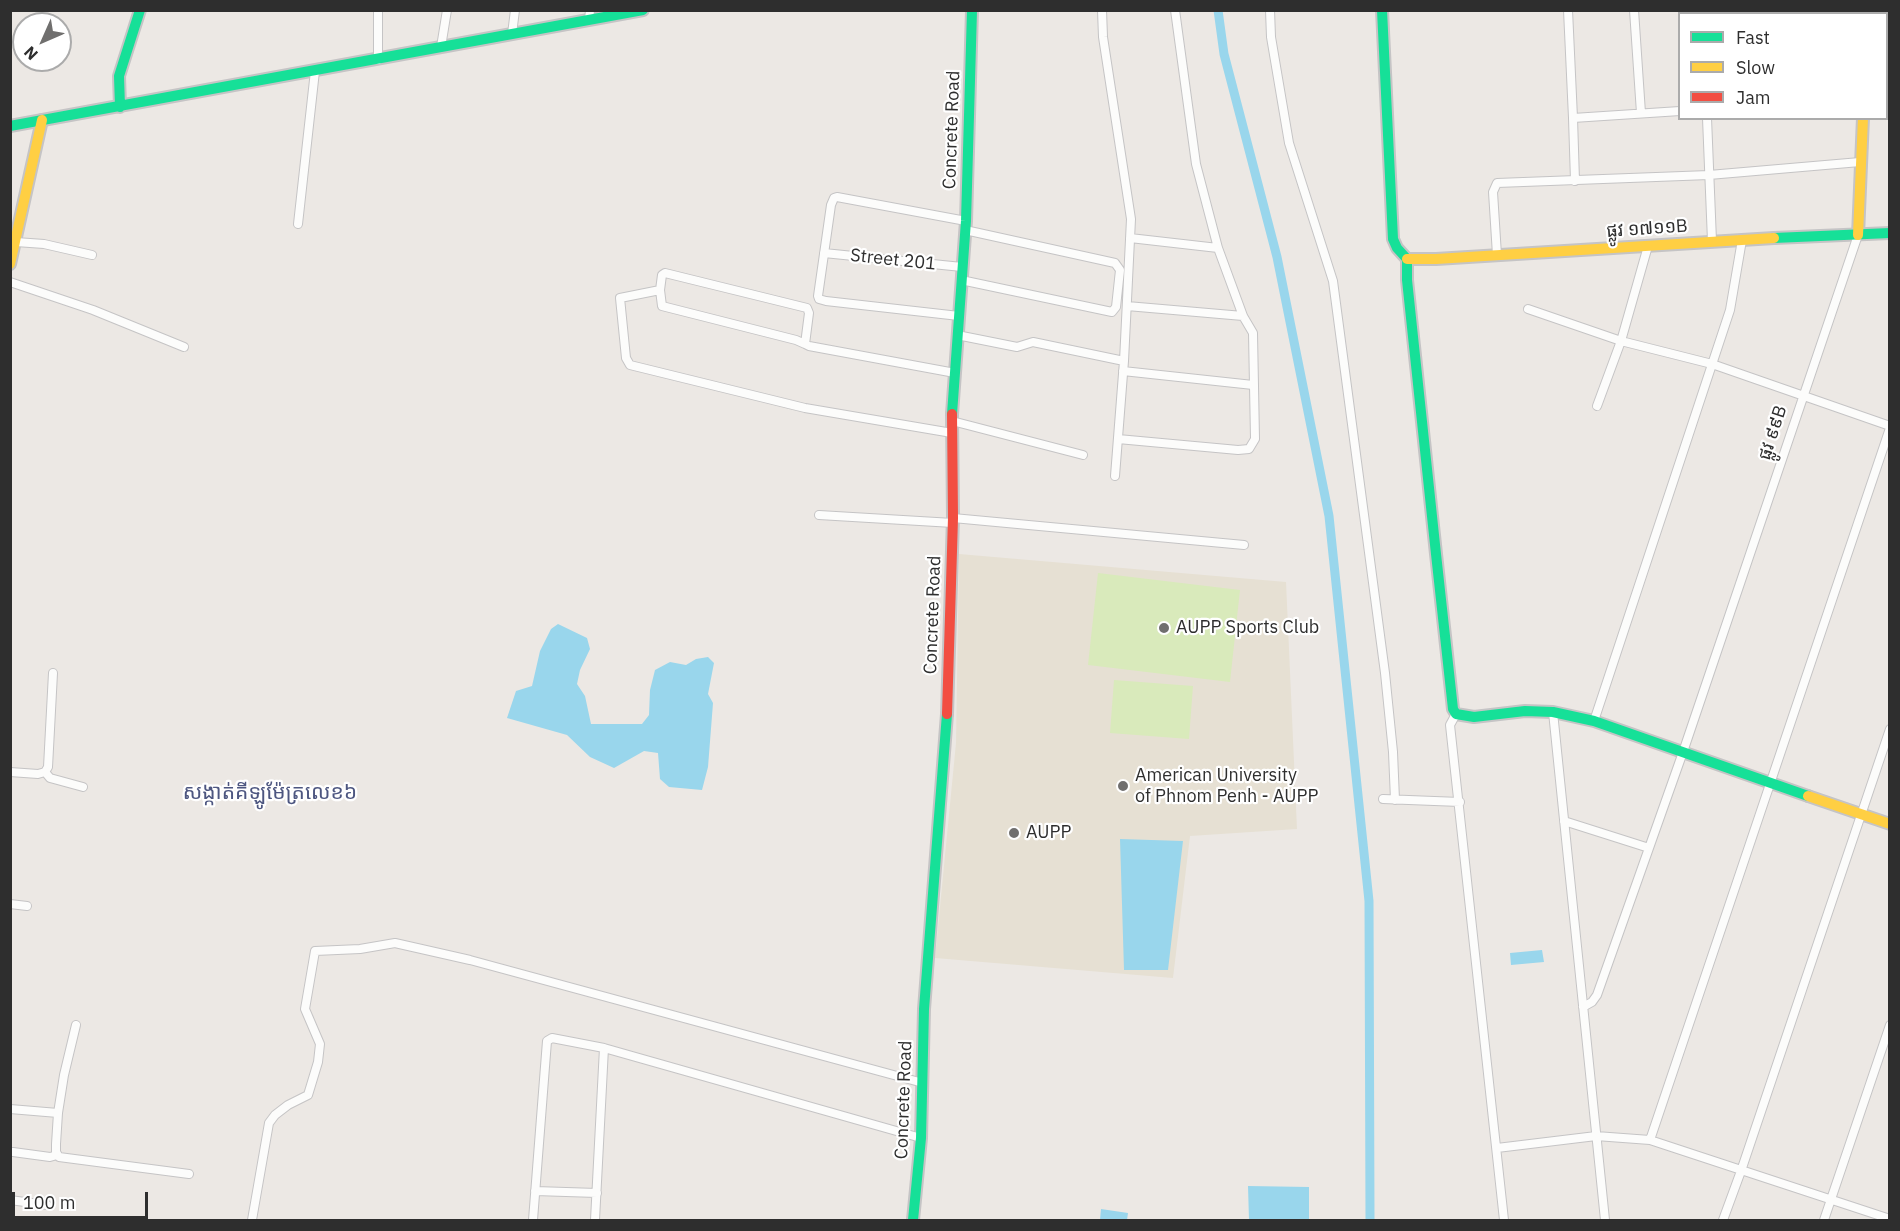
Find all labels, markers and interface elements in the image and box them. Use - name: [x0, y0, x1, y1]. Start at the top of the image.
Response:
- north arrow: [12, 12, 72, 72]
- legend: [1678, 12, 1888, 120]
- text: Fast: [1736, 26, 1770, 49]
- text: N: [20, 42, 42, 64]
- text: Slow: [1736, 56, 1775, 79]
- street label: Concrete Road: [939, 70, 965, 190]
- text: Jam: [1736, 86, 1771, 109]
- street label: ផ្លូវ ១៧១១B: [1606, 215, 1688, 243]
- street label: Street 201: [849, 245, 937, 275]
- street label: ផ្លូវ ៩៩B: [1754, 403, 1792, 463]
- street label: Concrete Road: [920, 555, 946, 675]
- place label: AUPP Sports Club: [1176, 617, 1319, 639]
- marker: AUPP Sports Club: [1157, 621, 1171, 635]
- place label: American University of Phnom Penh - AUPP: [1135, 765, 1318, 808]
- marker: American University of Phnom Penh - AUPP: [1116, 779, 1130, 793]
- district label: សង្កាត់គីឡូម៉ែត្រលេខ៦: [183, 780, 357, 806]
- place label: AUPP: [1026, 822, 1071, 844]
- marker: AUPP: [1007, 826, 1021, 840]
- street label: Concrete Road: [891, 1040, 917, 1160]
- scale bar: [15, 1180, 152, 1218]
- text: 100 m: [23, 1191, 75, 1214]

